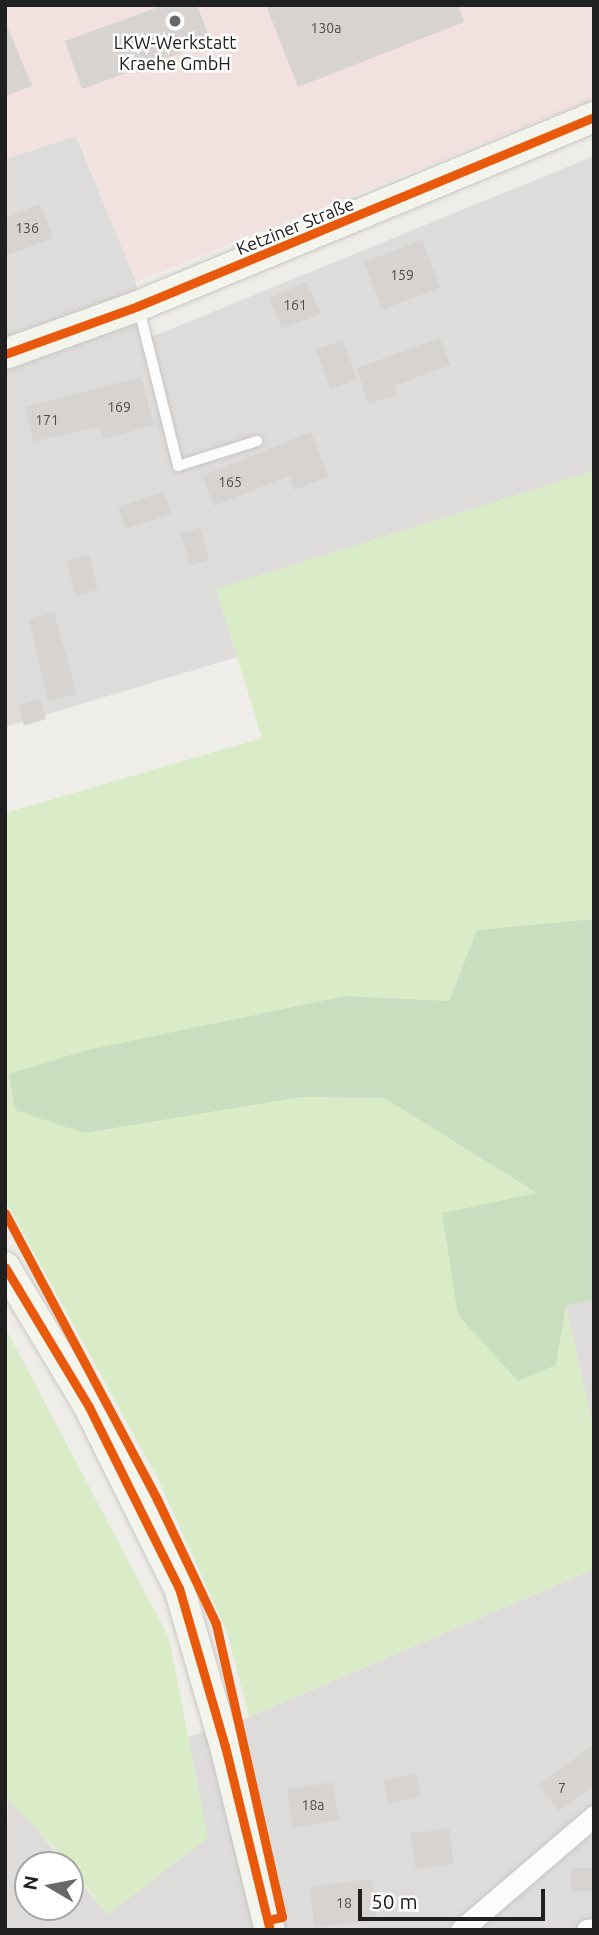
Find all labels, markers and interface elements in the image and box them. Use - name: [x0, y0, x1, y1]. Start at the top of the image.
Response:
- marker: LKW-Werkstatt Kraehe GmbH: [167, 13, 183, 29]
- house number: 130a: [311, 20, 341, 36]
- place label: LKW-Werkstatt Kraehe GmbH: [114, 32, 236, 74]
- street label: Ketziner Straße: [233, 193, 357, 259]
- house number: 136: [15, 220, 39, 236]
- house number: 159: [390, 267, 414, 283]
- house number: 161: [283, 297, 307, 313]
- house number: 169: [107, 399, 131, 415]
- house number: 171: [35, 412, 59, 428]
- house number: 165: [218, 474, 242, 490]
- house number: 7: [558, 1780, 566, 1796]
- house number: 18a: [302, 1797, 324, 1813]
- north arrow: [14, 1851, 84, 1921]
- text: N: [18, 1874, 42, 1892]
- scale bar: [361, 1876, 548, 1920]
- text: 50 m: [371, 1889, 418, 1913]
- house number: 18: [336, 1895, 352, 1911]

